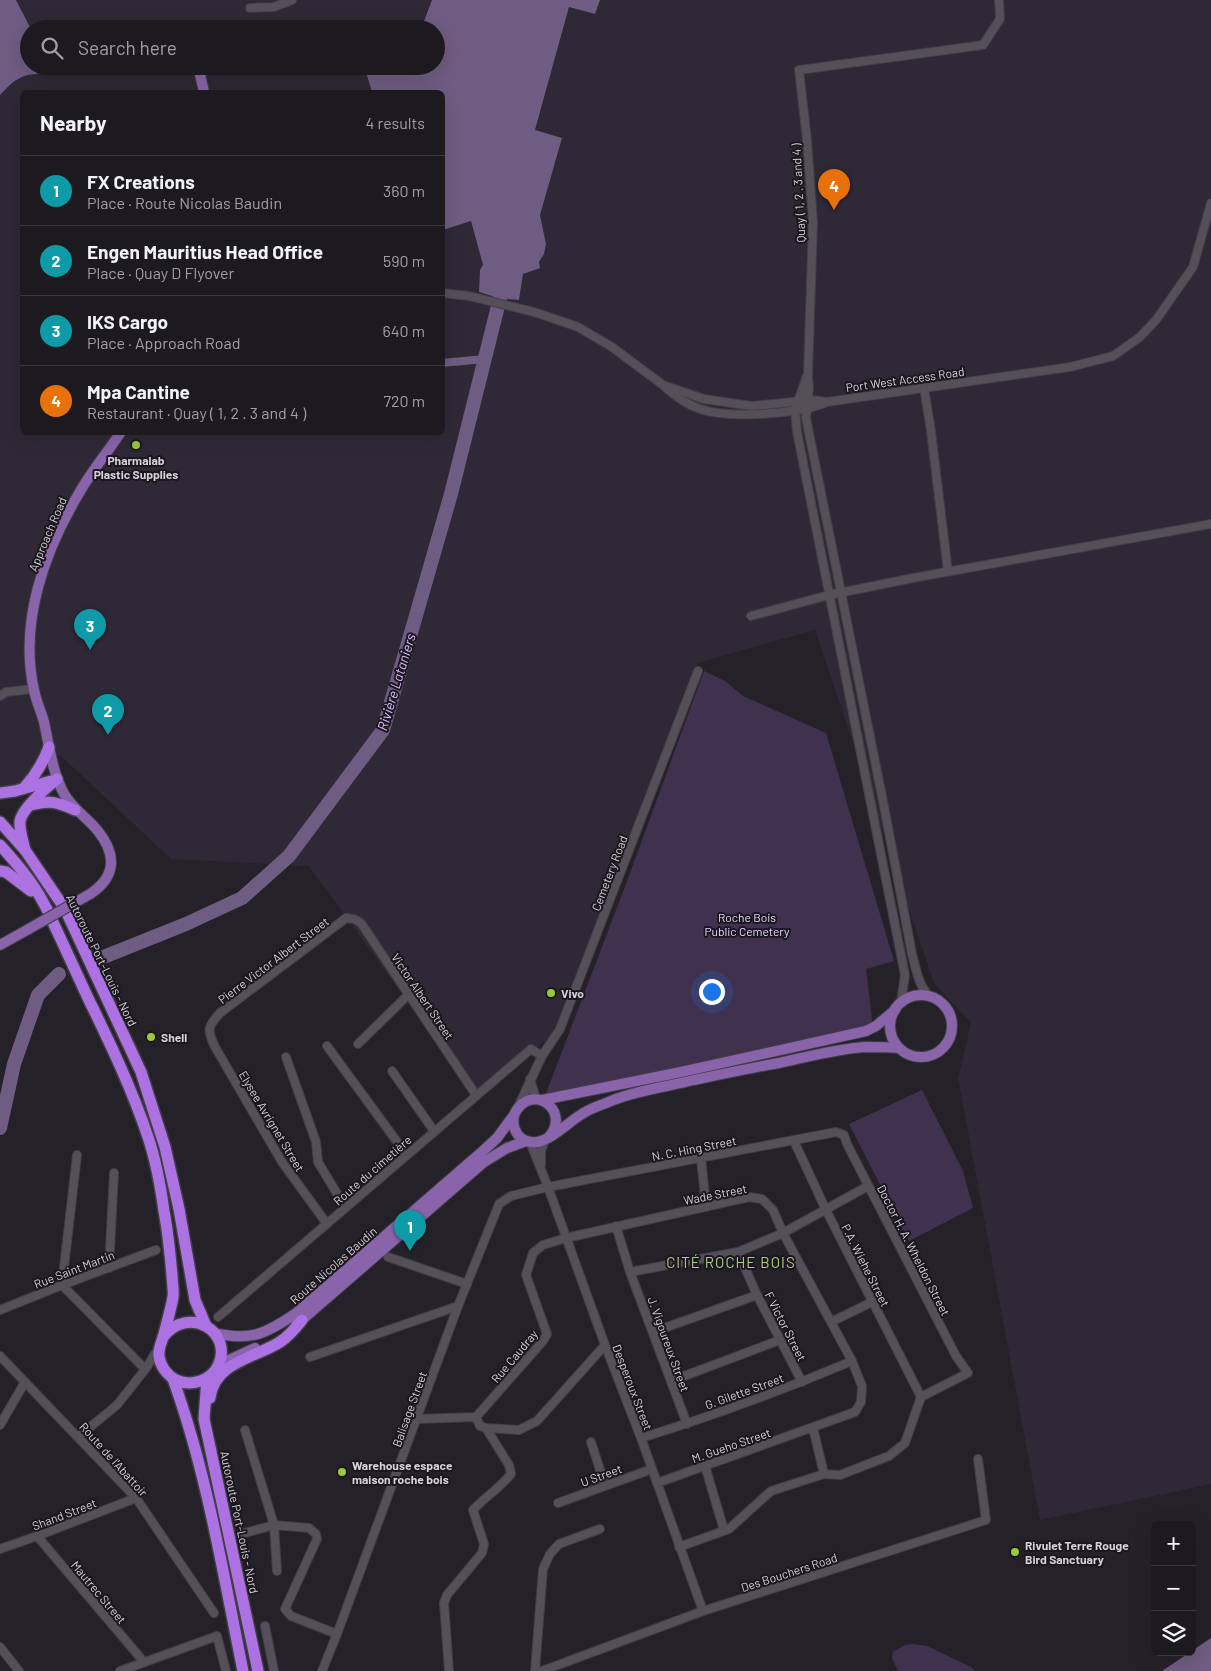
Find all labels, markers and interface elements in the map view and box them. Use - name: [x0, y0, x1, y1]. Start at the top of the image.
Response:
- search box: [20, 20, 445, 75]
- icon: search: [38, 34, 66, 62]
- text: Search here: [78, 36, 177, 59]
- text: Nearby: [40, 110, 106, 135]
- text: 4 results: [365, 113, 425, 132]
- street label: Quay ( 1, 2 . 3 and 4 ): [788, 142, 808, 243]
- pin: 4: [818, 169, 850, 210]
- text: FX Creations: [87, 170, 195, 193]
- text: 1: [53, 181, 59, 200]
- text: 360 m: [383, 181, 425, 200]
- text: Place · Route Nicolas Baudin: [87, 193, 282, 212]
- text: Engen Mauritius Head Office: [87, 240, 323, 263]
- text: 2: [52, 251, 60, 270]
- text: 590 m: [383, 251, 425, 270]
- text: Place · Quay D Flyover: [87, 263, 234, 282]
- text: IKS Cargo: [87, 310, 168, 333]
- text: 3: [52, 321, 60, 340]
- text: 640 m: [382, 321, 425, 340]
- text: Place · Approach Road: [87, 333, 240, 352]
- street label: Port West Access Road: [845, 364, 965, 394]
- text: Mpa Cantine: [87, 380, 190, 403]
- text: 4: [51, 391, 61, 410]
- text: 720 m: [383, 391, 425, 410]
- text: Restaurant · Quay ( 1, 2 . 3 and 4 ): [87, 403, 306, 422]
- marker: Pharmalab Plastic Supplies: [130, 439, 142, 451]
- place label: Pharmalab Plastic Supplies: [94, 453, 178, 481]
- street label: Approach Road: [25, 495, 69, 573]
- pin: 3: [74, 609, 106, 650]
- water label: Rivière Lataniers: [373, 631, 419, 733]
- pin: 2: [92, 694, 124, 735]
- street label: Cemetery Road: [588, 833, 630, 913]
- street label: Autoroute Port-Louis - Nord: [64, 892, 140, 1028]
- park label: Roche Bois Public Cemetery: [704, 910, 790, 938]
- street label: Pierre Victor Albert Street: [215, 914, 331, 1006]
- street label: Victor Albert Street: [389, 950, 457, 1042]
- your location: [699, 979, 725, 1005]
- place label: Vivo: [561, 986, 584, 1000]
- marker: Vivo: [545, 987, 557, 999]
- place label: Shell: [161, 1030, 187, 1044]
- marker: Shell: [145, 1031, 157, 1043]
- street label: Elysee Avrignet Street: [236, 1068, 308, 1174]
- street label: Route du cimetière: [330, 1132, 414, 1208]
- street label: N. C. Hing Street: [651, 1133, 737, 1163]
- street label: Wade Street: [682, 1181, 748, 1207]
- street label: Doctor H. A. Wheldon Street: [875, 1182, 953, 1318]
- pin: 1: [394, 1210, 426, 1251]
- street label: P.A. Wiehe Street: [839, 1221, 893, 1309]
- street label: Route Nicolas Baudin: [287, 1224, 379, 1306]
- street label: Rue Saint Martin: [32, 1247, 116, 1291]
- district label: CITÉ ROCHE BOIS: [666, 1253, 796, 1271]
- street label: F Victor Street: [763, 1289, 809, 1363]
- street label: J. Vigoureux Street: [645, 1295, 693, 1393]
- street label: Rue Caudray: [488, 1326, 540, 1385]
- street label: Desperoux Street: [610, 1342, 656, 1432]
- street label: Balisage Street: [389, 1369, 429, 1449]
- street label: G. Gilette Street: [703, 1370, 785, 1412]
- street label: Route de l'Abattoir: [77, 1419, 151, 1499]
- street label: M. Gueho Street: [690, 1425, 772, 1465]
- street label: Autoroute Port-Louis - Nord: [218, 1450, 262, 1594]
- place label: Warehouse espace maison roche bois: [352, 1458, 453, 1486]
- street label: U Street: [578, 1461, 624, 1489]
- marker: Warehouse espace maison roche bois: [336, 1466, 348, 1478]
- street label: Shand Street: [30, 1495, 98, 1533]
- map controls: [1151, 1521, 1196, 1656]
- button: +: [1151, 1521, 1196, 1566]
- place label: Rivulet Terre Rouge Bird Sanctuary: [1025, 1538, 1129, 1566]
- marker: Rivulet Terre Rouge Bird Sanctuary: [1009, 1546, 1021, 1558]
- street label: Des Bouchers Road: [739, 1550, 839, 1594]
- street label: Mautrec Street: [69, 1558, 129, 1626]
- button: −: [1151, 1566, 1196, 1611]
- button: layers: [1151, 1611, 1196, 1656]

